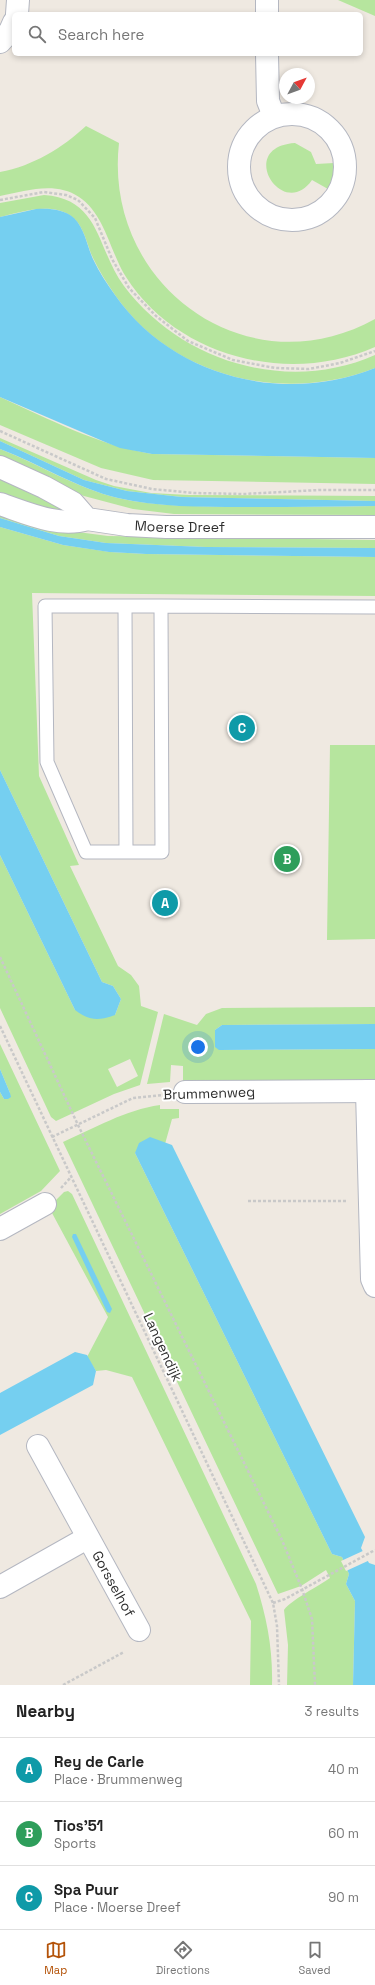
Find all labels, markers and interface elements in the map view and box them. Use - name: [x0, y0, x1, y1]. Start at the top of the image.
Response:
- search box: [12, 12, 363, 56]
- icon: search: [26, 23, 48, 45]
- text: Search here: [58, 25, 144, 44]
- north arrow: [279, 68, 315, 104]
- street label: Moerse Dreef: [134, 516, 225, 536]
- pin: C: [229, 713, 255, 743]
- pin: B: [274, 844, 300, 874]
- pin: A: [152, 888, 178, 918]
- your location: [188, 1037, 208, 1057]
- street label: Brummenweg: [163, 1082, 255, 1104]
- street label: Langendijk: [139, 1310, 187, 1385]
- street label: Gorsselhof: [88, 1547, 139, 1620]
- text: Nearby: [16, 1700, 75, 1722]
- text: 3 results: [305, 1703, 359, 1720]
- text: Rey de Carle: [54, 1752, 144, 1771]
- text: A: [25, 1761, 33, 1778]
- text: 40 m: [328, 1761, 359, 1778]
- text: Place · Brummenweg: [54, 1771, 183, 1788]
- text: Tios'51: [54, 1816, 103, 1835]
- text: B: [25, 1825, 33, 1842]
- text: 60 m: [328, 1825, 359, 1842]
- text: Sports: [54, 1835, 96, 1852]
- text: Spa Puur: [54, 1880, 119, 1899]
- text: C: [25, 1889, 33, 1906]
- text: 90 m: [328, 1889, 359, 1906]
- text: Place · Moerse Dreef: [54, 1899, 181, 1916]
- tab: Map: [44, 1939, 67, 1977]
- tab: Directions: [156, 1939, 210, 1977]
- tab: Saved: [299, 1939, 331, 1977]

